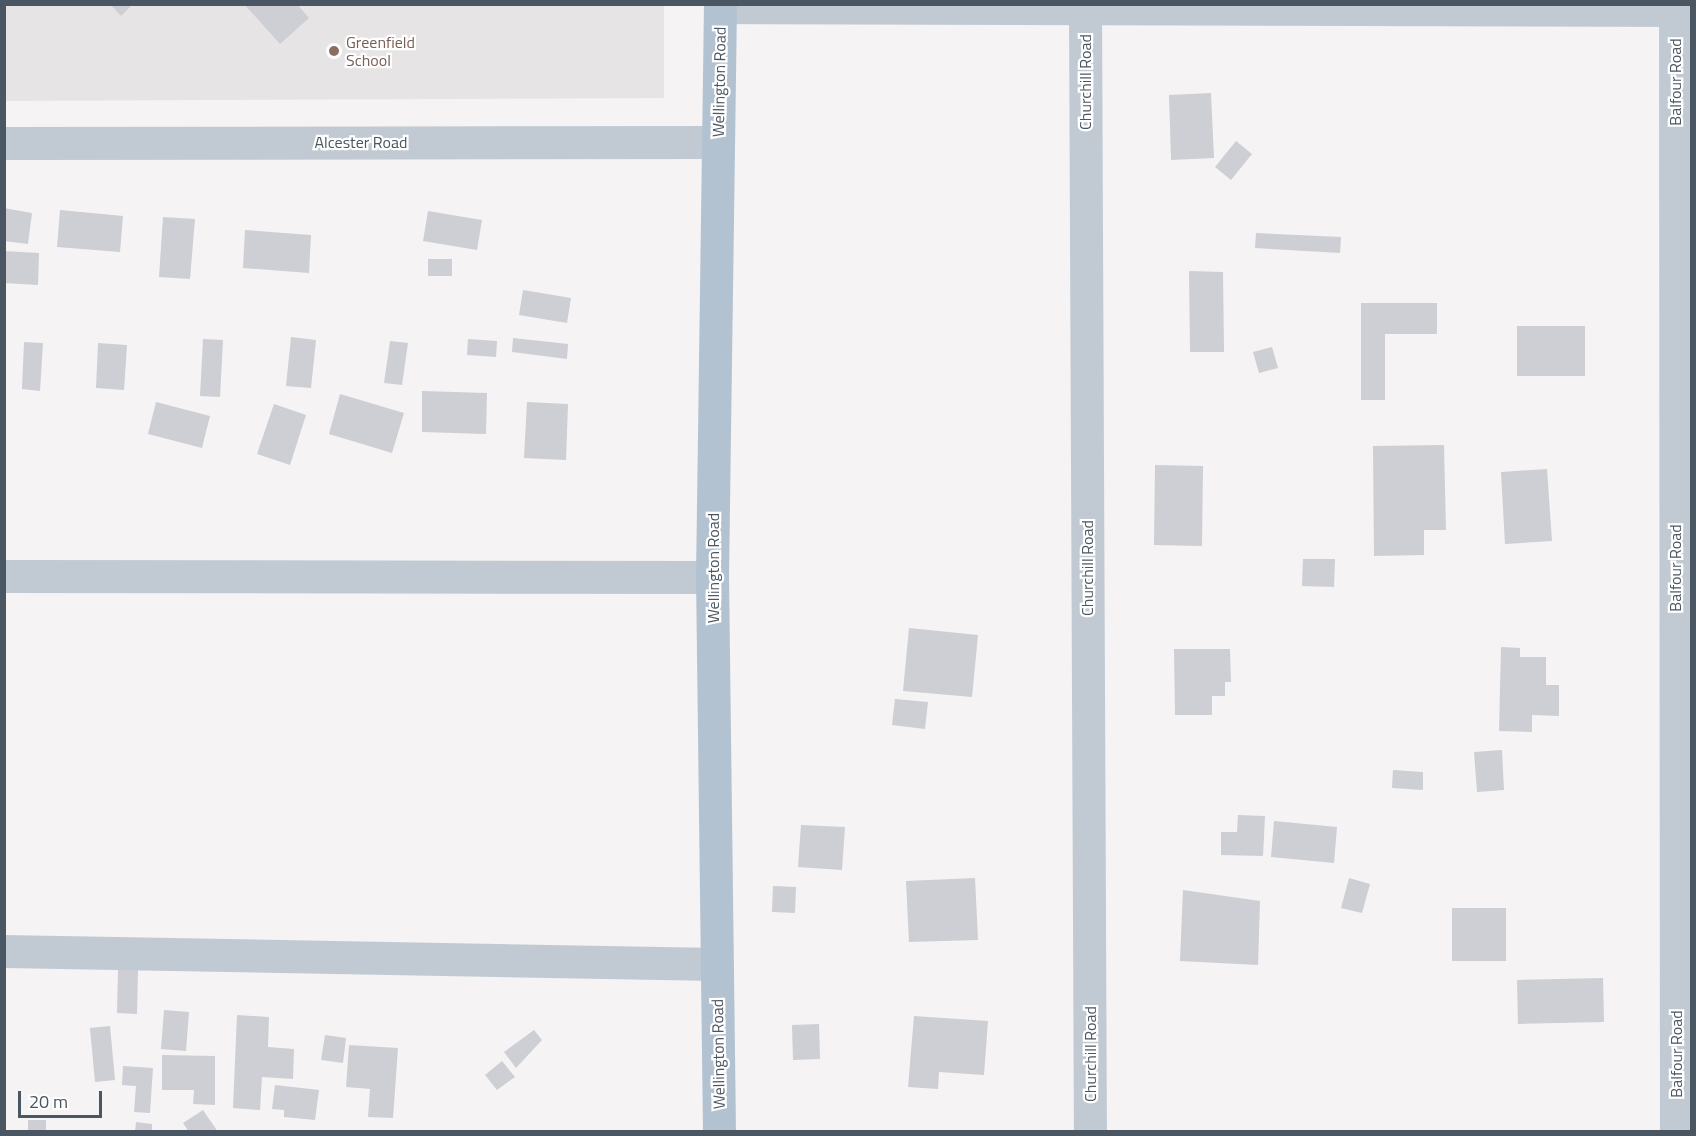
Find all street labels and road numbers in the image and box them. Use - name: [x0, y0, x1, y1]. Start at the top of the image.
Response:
- street label: Wellington Road: [708, 27, 730, 137]
- street label: Churchill Road: [1075, 34, 1095, 130]
- street label: Balfour Road: [1665, 38, 1685, 126]
- street label: Alcester Road: [314, 132, 408, 152]
- street label: Wellington Road: [703, 513, 723, 623]
- street label: Churchill Road: [1077, 520, 1097, 616]
- street label: Balfour Road: [1665, 524, 1685, 612]
- street label: Wellington Road: [707, 999, 729, 1109]
- street label: Churchill Road: [1080, 1006, 1100, 1102]
- street label: Balfour Road: [1666, 1010, 1686, 1098]

